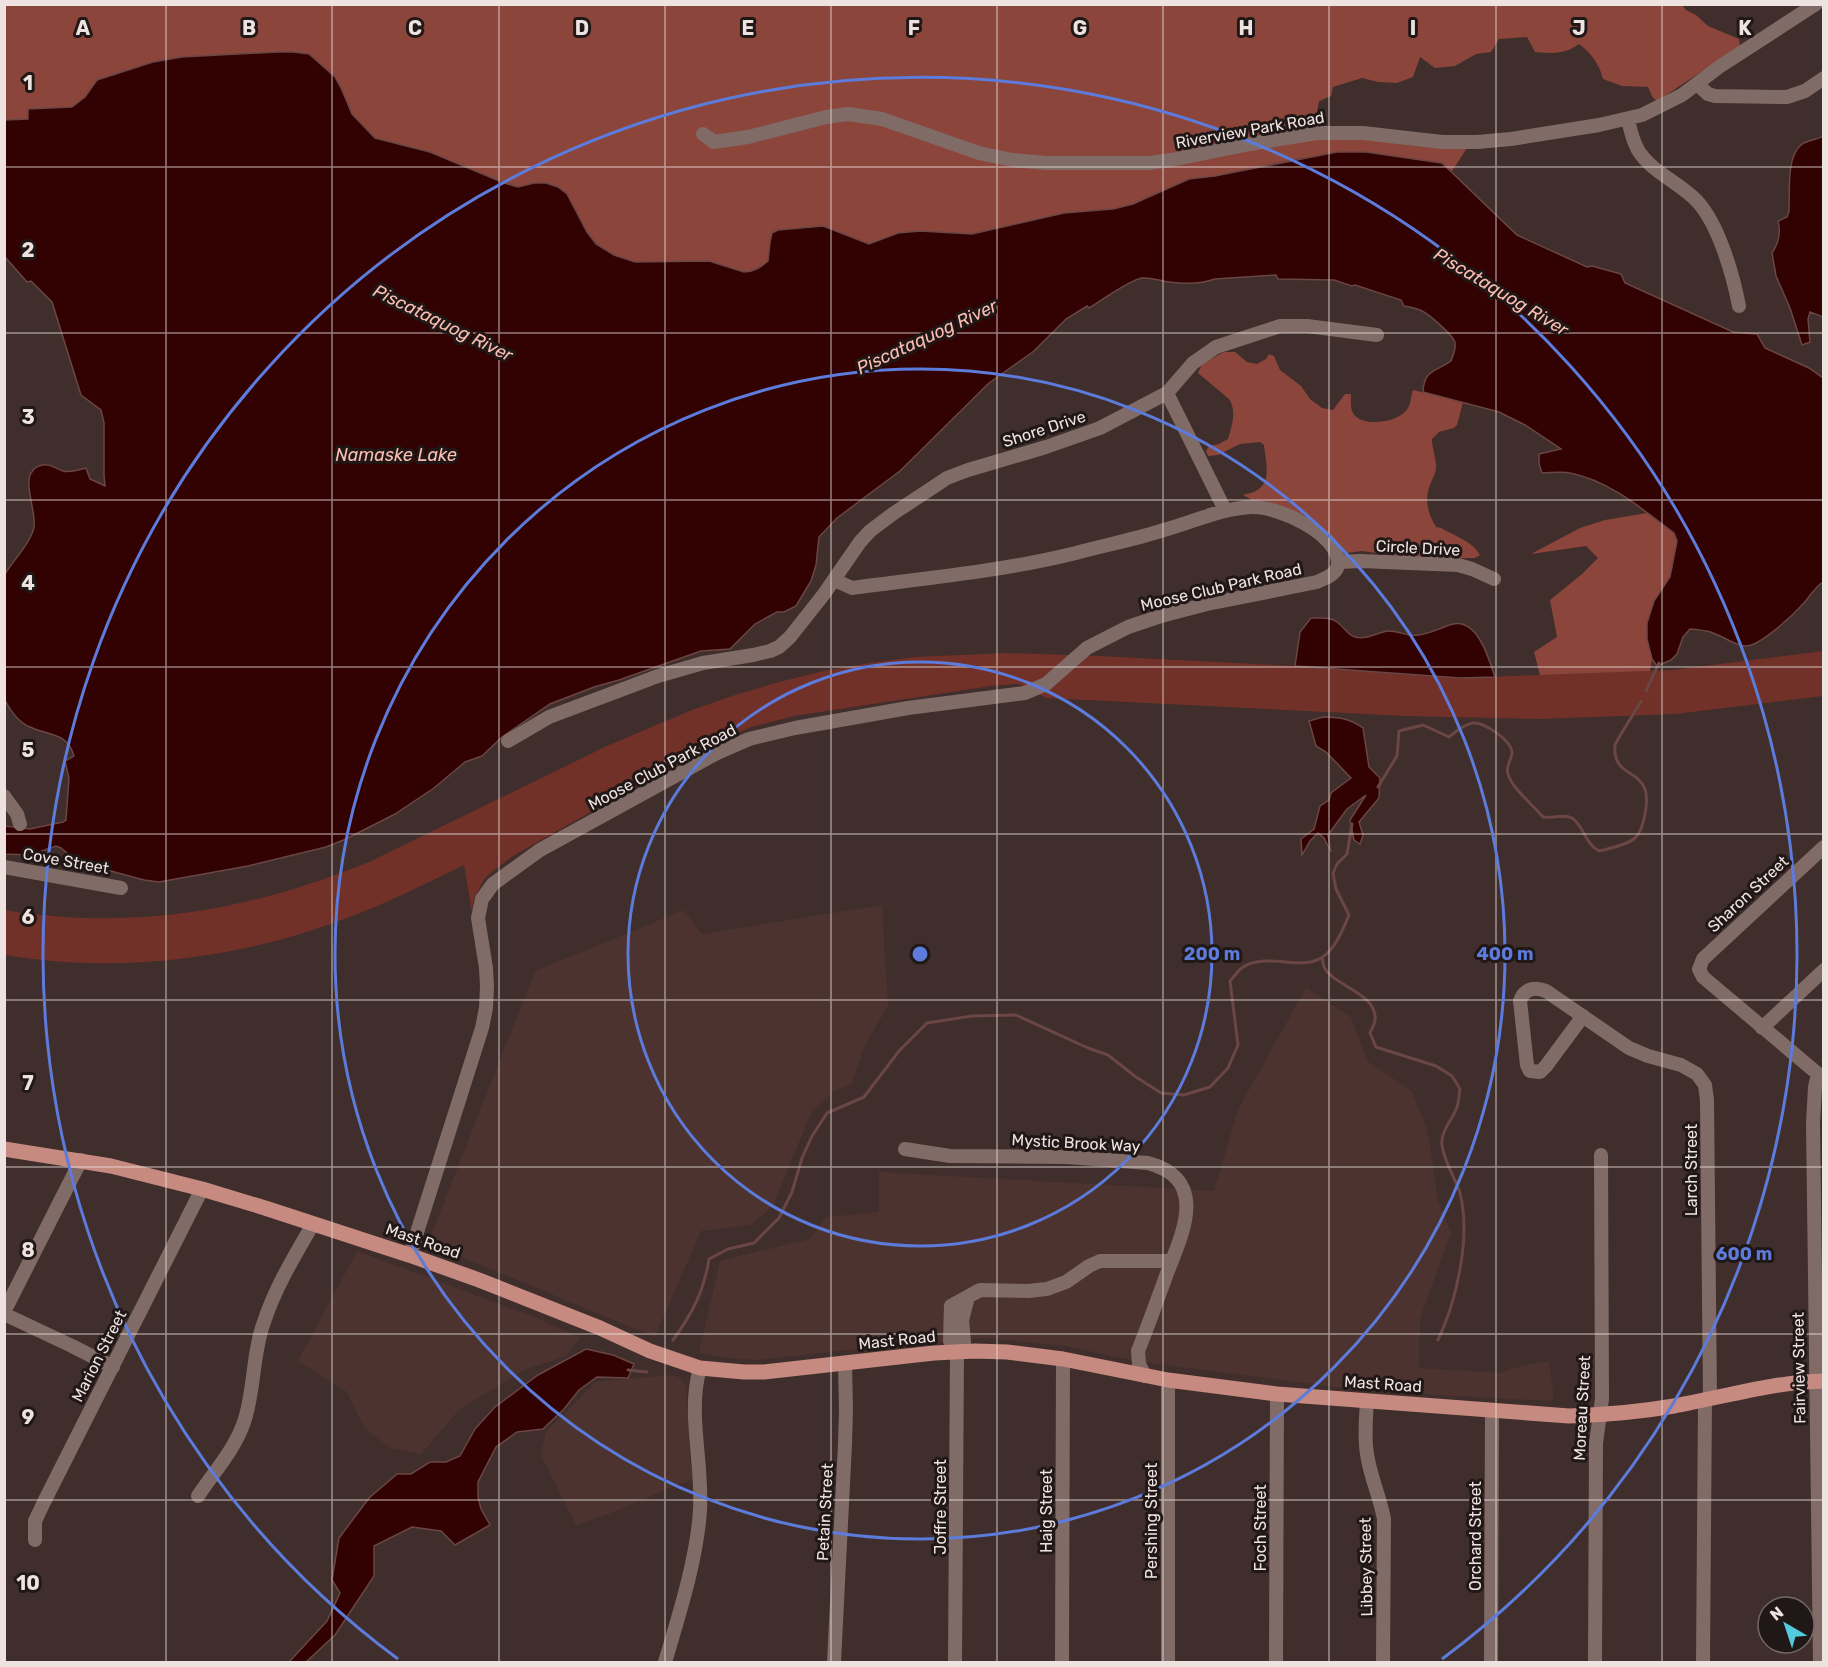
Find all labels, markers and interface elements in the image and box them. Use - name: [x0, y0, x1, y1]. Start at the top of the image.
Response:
- text: A: [76, 16, 91, 40]
- text: B: [242, 16, 256, 40]
- text: C: [408, 16, 422, 40]
- text: D: [575, 16, 589, 40]
- text: E: [742, 16, 754, 40]
- text: F: [908, 16, 920, 40]
- text: G: [1073, 16, 1087, 40]
- text: H: [1239, 16, 1253, 40]
- text: I: [1410, 16, 1416, 40]
- text: J: [1572, 16, 1586, 40]
- text: K: [1738, 16, 1752, 40]
- text: 1: [23, 71, 33, 95]
- street label: Riverview Park Road: [1174, 108, 1326, 152]
- text: 2: [22, 238, 35, 262]
- water label: Piscataquog River: [1430, 243, 1573, 341]
- water label: Piscataquog River: [370, 280, 518, 367]
- water label: Piscataquog River: [853, 294, 1002, 379]
- text: 3: [21, 405, 35, 429]
- street label: Shore Drive: [1000, 407, 1088, 451]
- water label: Namaske Lake: [335, 444, 457, 466]
- street label: Circle Drive: [1375, 536, 1461, 560]
- street label: Moose Club Park Road: [1139, 559, 1303, 615]
- text: 4: [21, 571, 35, 595]
- street label: Moose Club Park Road: [585, 720, 739, 814]
- text: 5: [22, 738, 35, 762]
- street label: Cove Street: [21, 844, 111, 878]
- street label: Sharon Street: [1704, 852, 1792, 936]
- text: 6: [21, 905, 35, 929]
- text: 200 m: [1184, 943, 1240, 965]
- text: 400 m: [1476, 943, 1534, 965]
- centre of rings: [910, 944, 930, 964]
- text: 7: [22, 1071, 34, 1095]
- street label: Larch Street: [1682, 1124, 1701, 1216]
- street label: Mystic Brook Way: [1011, 1130, 1141, 1156]
- street label: Mast Road: [383, 1219, 463, 1263]
- text: 8: [21, 1238, 35, 1262]
- text: 600 m: [1716, 1243, 1772, 1265]
- street label: Marion Street: [68, 1307, 130, 1405]
- street label: Fairview Street: [1789, 1312, 1809, 1424]
- street label: Mast Road: [857, 1326, 937, 1354]
- street label: Moreau Street: [1570, 1355, 1594, 1461]
- street label: Mast Road: [1344, 1372, 1422, 1396]
- text: 9: [22, 1405, 35, 1429]
- street label: Joffre Street: [931, 1459, 950, 1555]
- street label: Petain Street: [813, 1463, 837, 1561]
- street label: Pershing Street: [1142, 1463, 1161, 1579]
- street label: Haig Street: [1037, 1469, 1056, 1553]
- street label: Orchard Street: [1466, 1481, 1485, 1591]
- street label: Foch Street: [1251, 1484, 1270, 1572]
- street label: Libbey Street: [1356, 1517, 1376, 1617]
- text: 10: [16, 1571, 40, 1595]
- north arrow: [1756, 1595, 1816, 1655]
- text: N: [1766, 1603, 1787, 1625]

